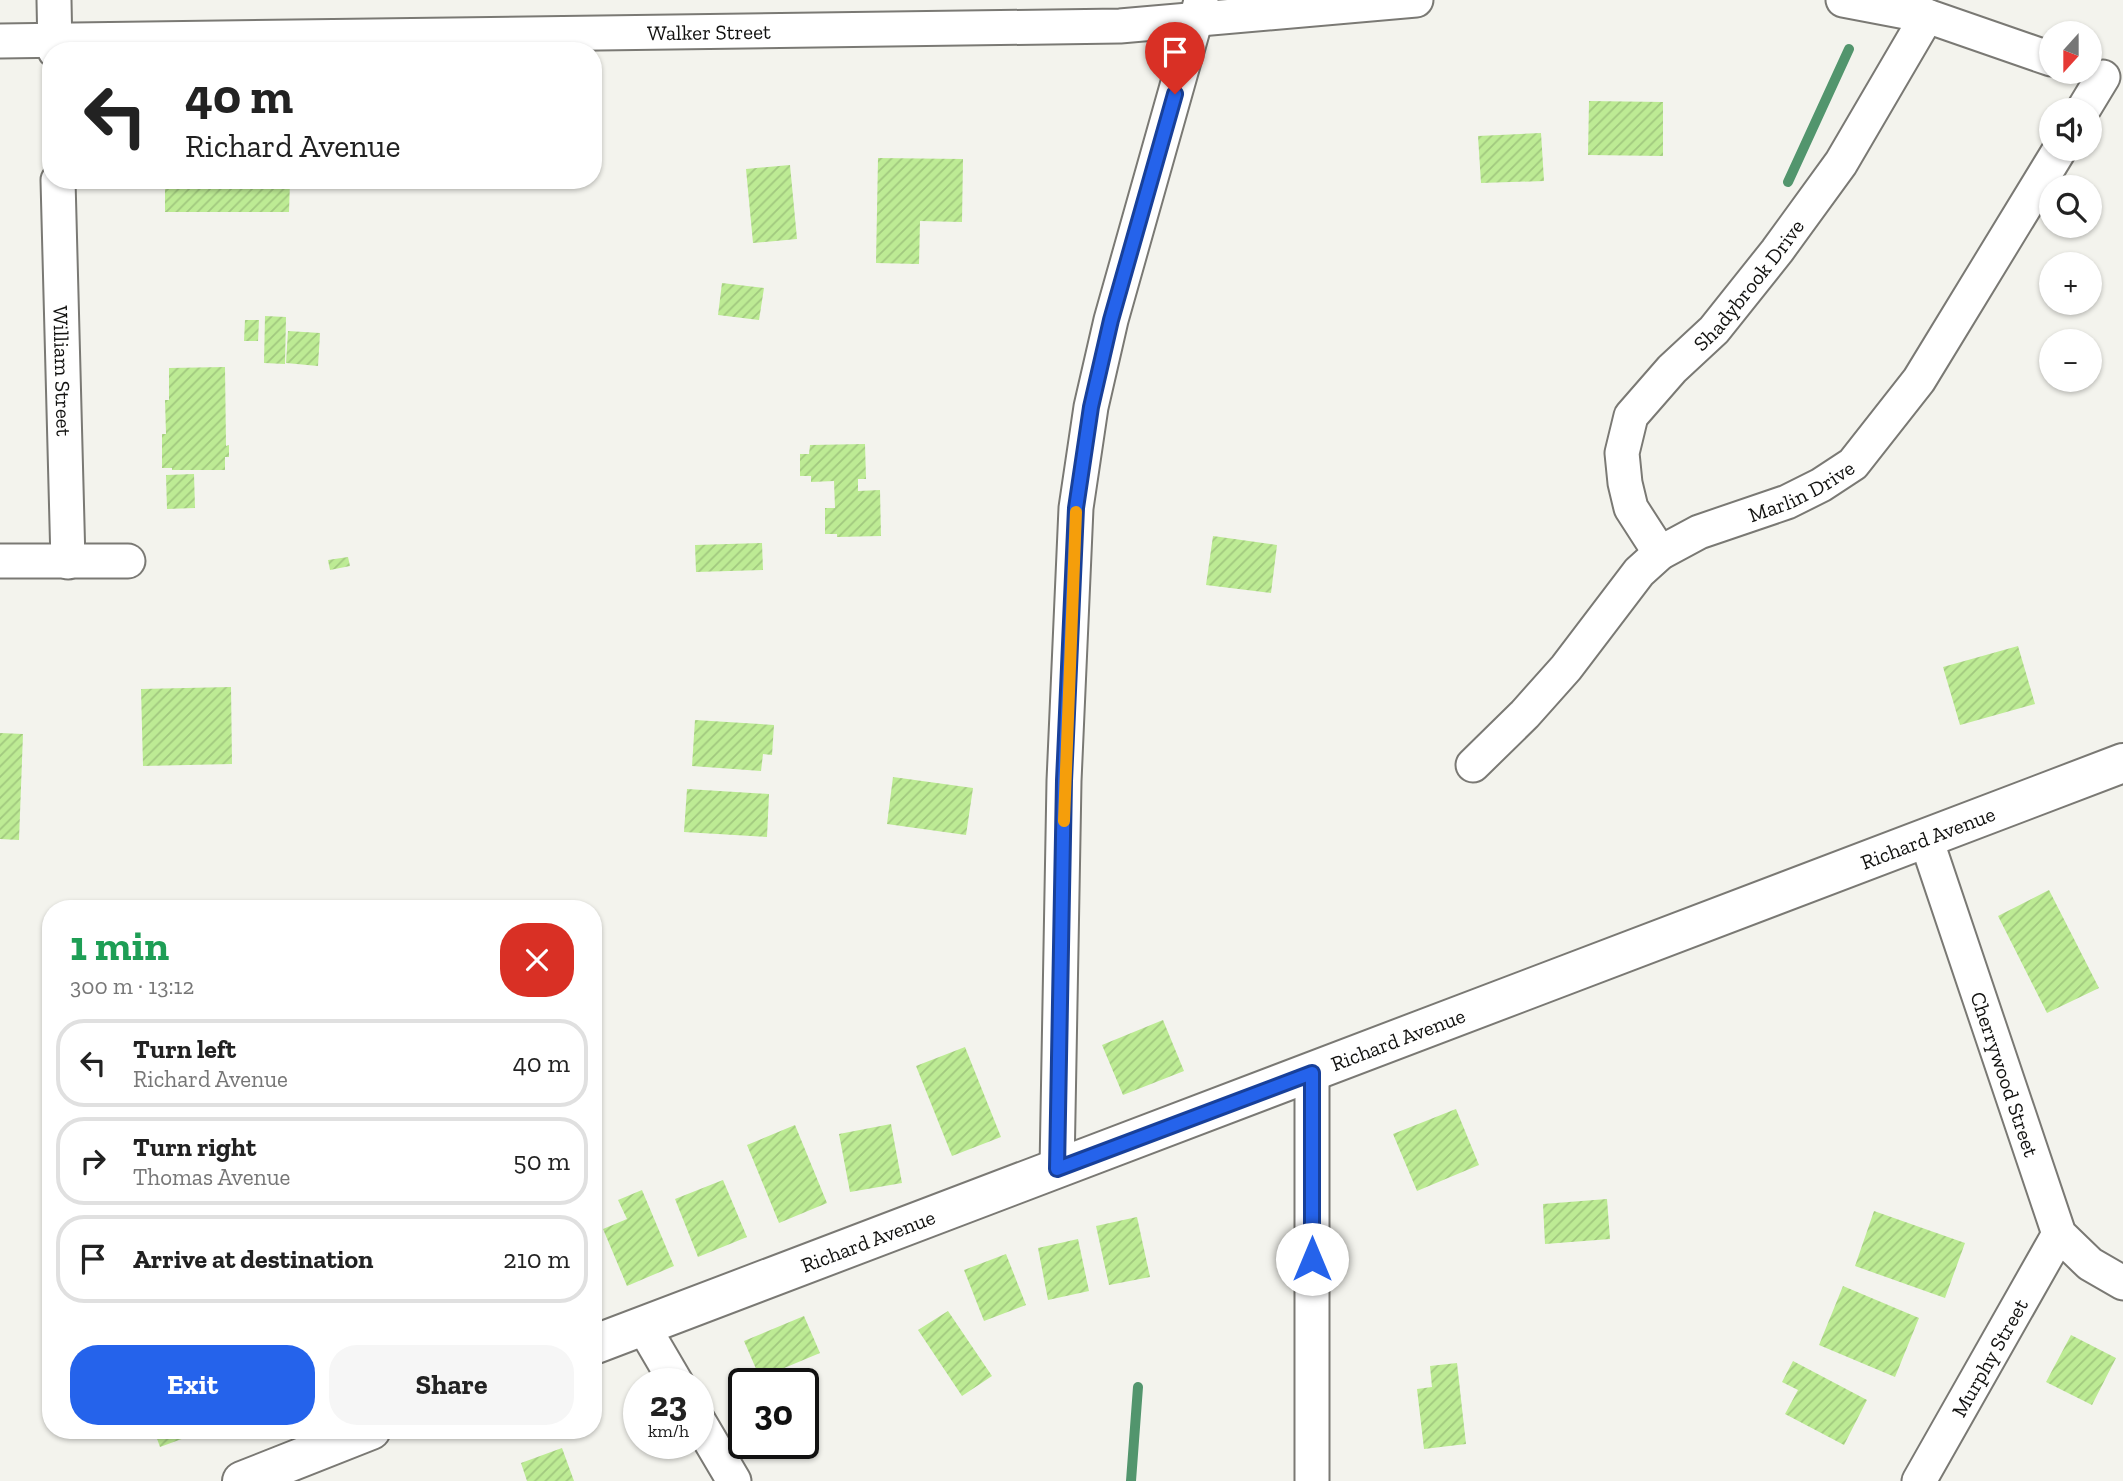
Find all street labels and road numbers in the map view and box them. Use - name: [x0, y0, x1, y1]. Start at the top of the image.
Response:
- street label: Walker Street: [647, 18, 771, 45]
- street label: Shadybrook Drive: [1688, 214, 1809, 356]
- street label: William Street: [49, 305, 77, 437]
- street label: Marlin Drive: [1745, 454, 1859, 527]
- street label: Richard Avenue: [1857, 800, 1998, 874]
- street label: Cherrywood Street: [1966, 988, 2045, 1160]
- street label: Richard Avenue: [1327, 1002, 1468, 1076]
- street label: Richard Avenue: [797, 1204, 939, 1277]
- street label: Murphy Street: [1946, 1294, 2033, 1421]

